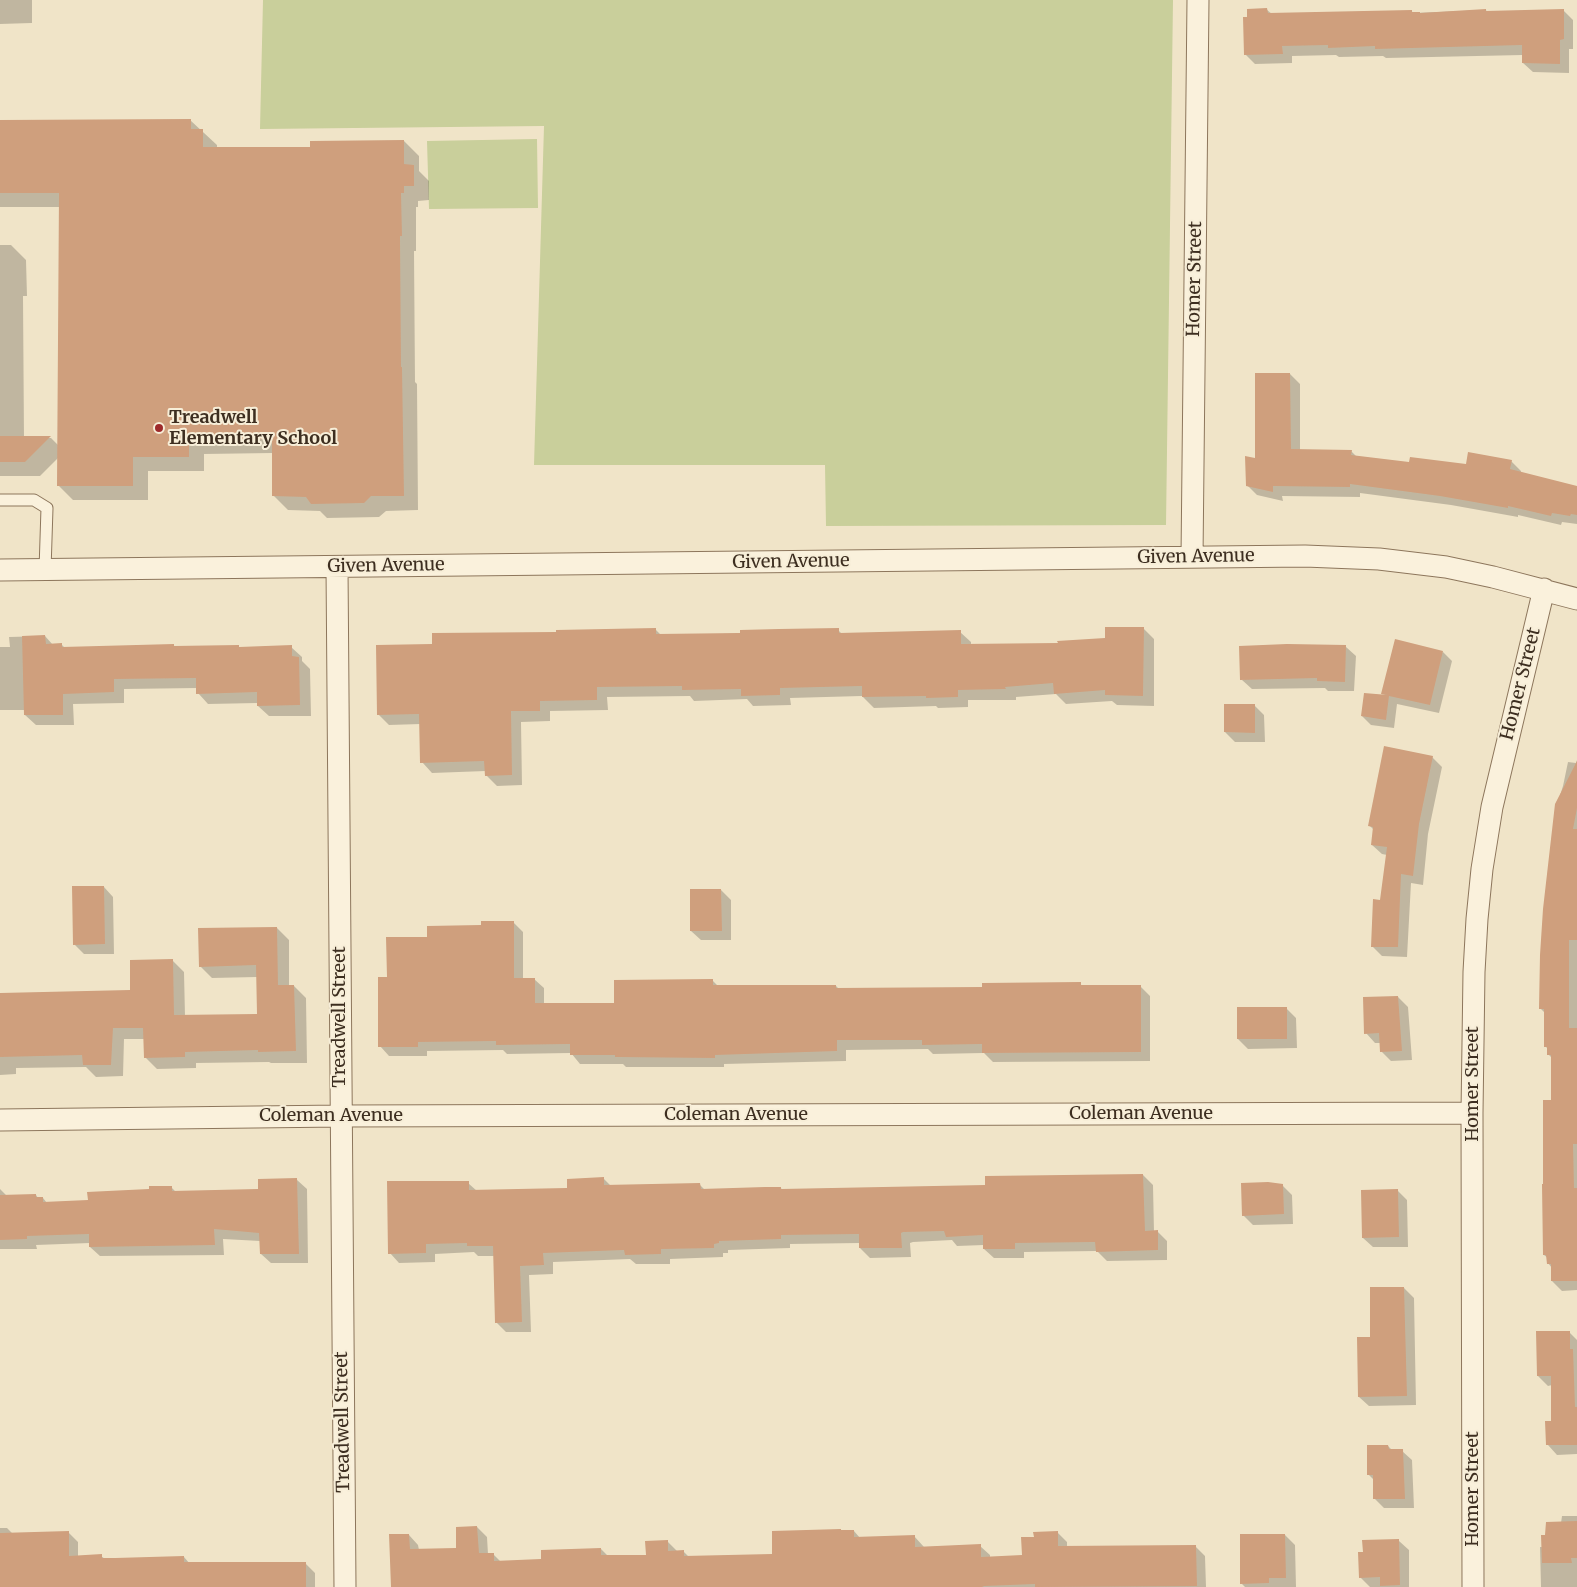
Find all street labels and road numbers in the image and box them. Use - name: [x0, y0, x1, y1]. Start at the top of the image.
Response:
- street label: Homer Street: [1183, 221, 1207, 337]
- street label: Given Avenue: [1137, 545, 1255, 569]
- street label: Given Avenue: [732, 550, 850, 574]
- street label: Given Avenue: [327, 554, 445, 578]
- street label: Homer Street: [1497, 625, 1545, 743]
- street label: Treadwell Street: [329, 946, 351, 1088]
- street label: Homer Street: [1462, 1026, 1484, 1142]
- street label: Coleman Avenue: [1069, 1103, 1213, 1125]
- street label: Coleman Avenue: [664, 1104, 808, 1126]
- street label: Coleman Avenue: [259, 1105, 403, 1127]
- street label: Treadwell Street: [331, 1351, 355, 1493]
- street label: Homer Street: [1462, 1431, 1484, 1547]

